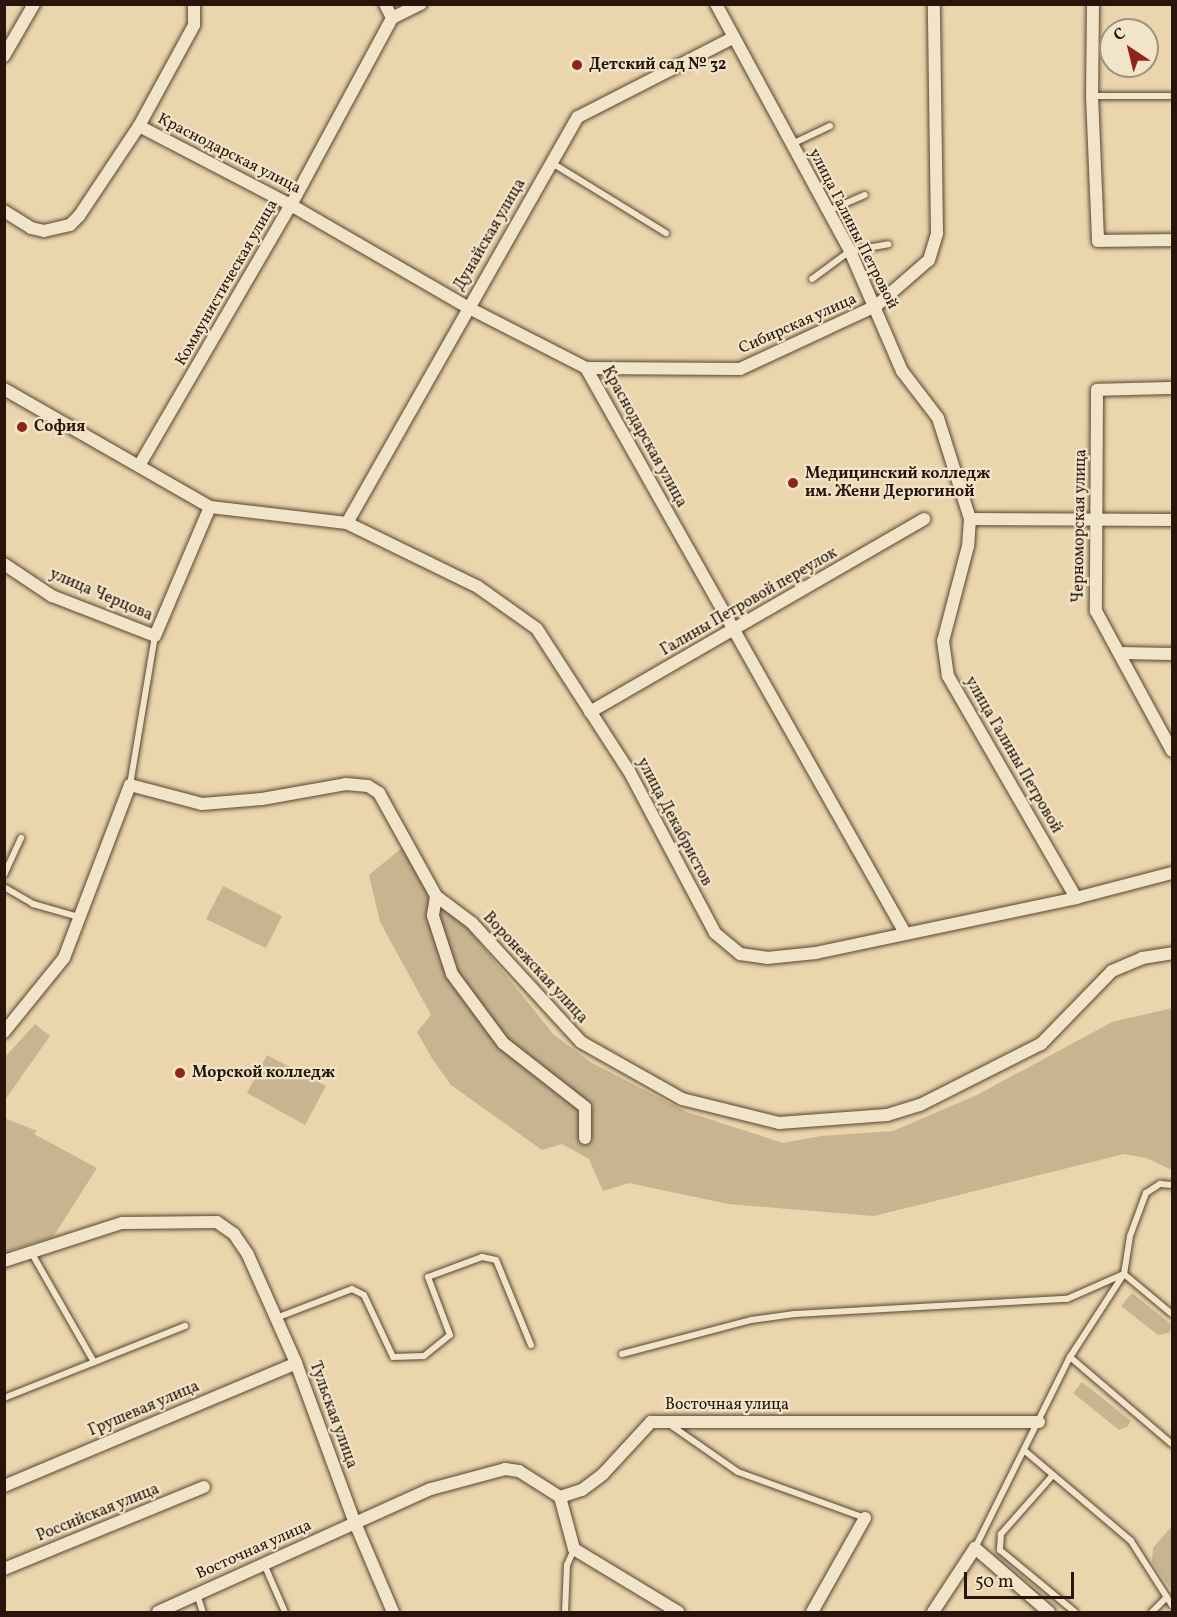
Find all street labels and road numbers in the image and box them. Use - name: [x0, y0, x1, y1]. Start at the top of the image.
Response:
- street label: Краснодарская улица: [154, 109, 304, 199]
- street label: улица Галины Петровой: [804, 145, 902, 313]
- street label: Дунайская улица: [450, 175, 530, 295]
- street label: Коммунистическая улица: [171, 196, 283, 370]
- street label: Сибирская улица: [736, 289, 860, 359]
- street label: Краснодарская улица: [597, 363, 691, 511]
- street label: Черноморская улица: [1069, 449, 1091, 603]
- street label: Галины Петровой переулок: [657, 543, 841, 661]
- street label: улица Черцова: [47, 565, 155, 625]
- street label: улица Галины Петровой: [960, 673, 1066, 837]
- street label: улица Декабристов: [632, 755, 716, 889]
- street label: Воронежская улица: [478, 908, 592, 1028]
- street label: Тульская улица: [305, 1359, 361, 1471]
- street label: Грушевая улица: [85, 1377, 203, 1441]
- street label: Восточная улица: [665, 1395, 789, 1415]
- street label: Российская улица: [34, 1480, 162, 1546]
- street label: Восточная улица: [193, 1516, 315, 1584]

